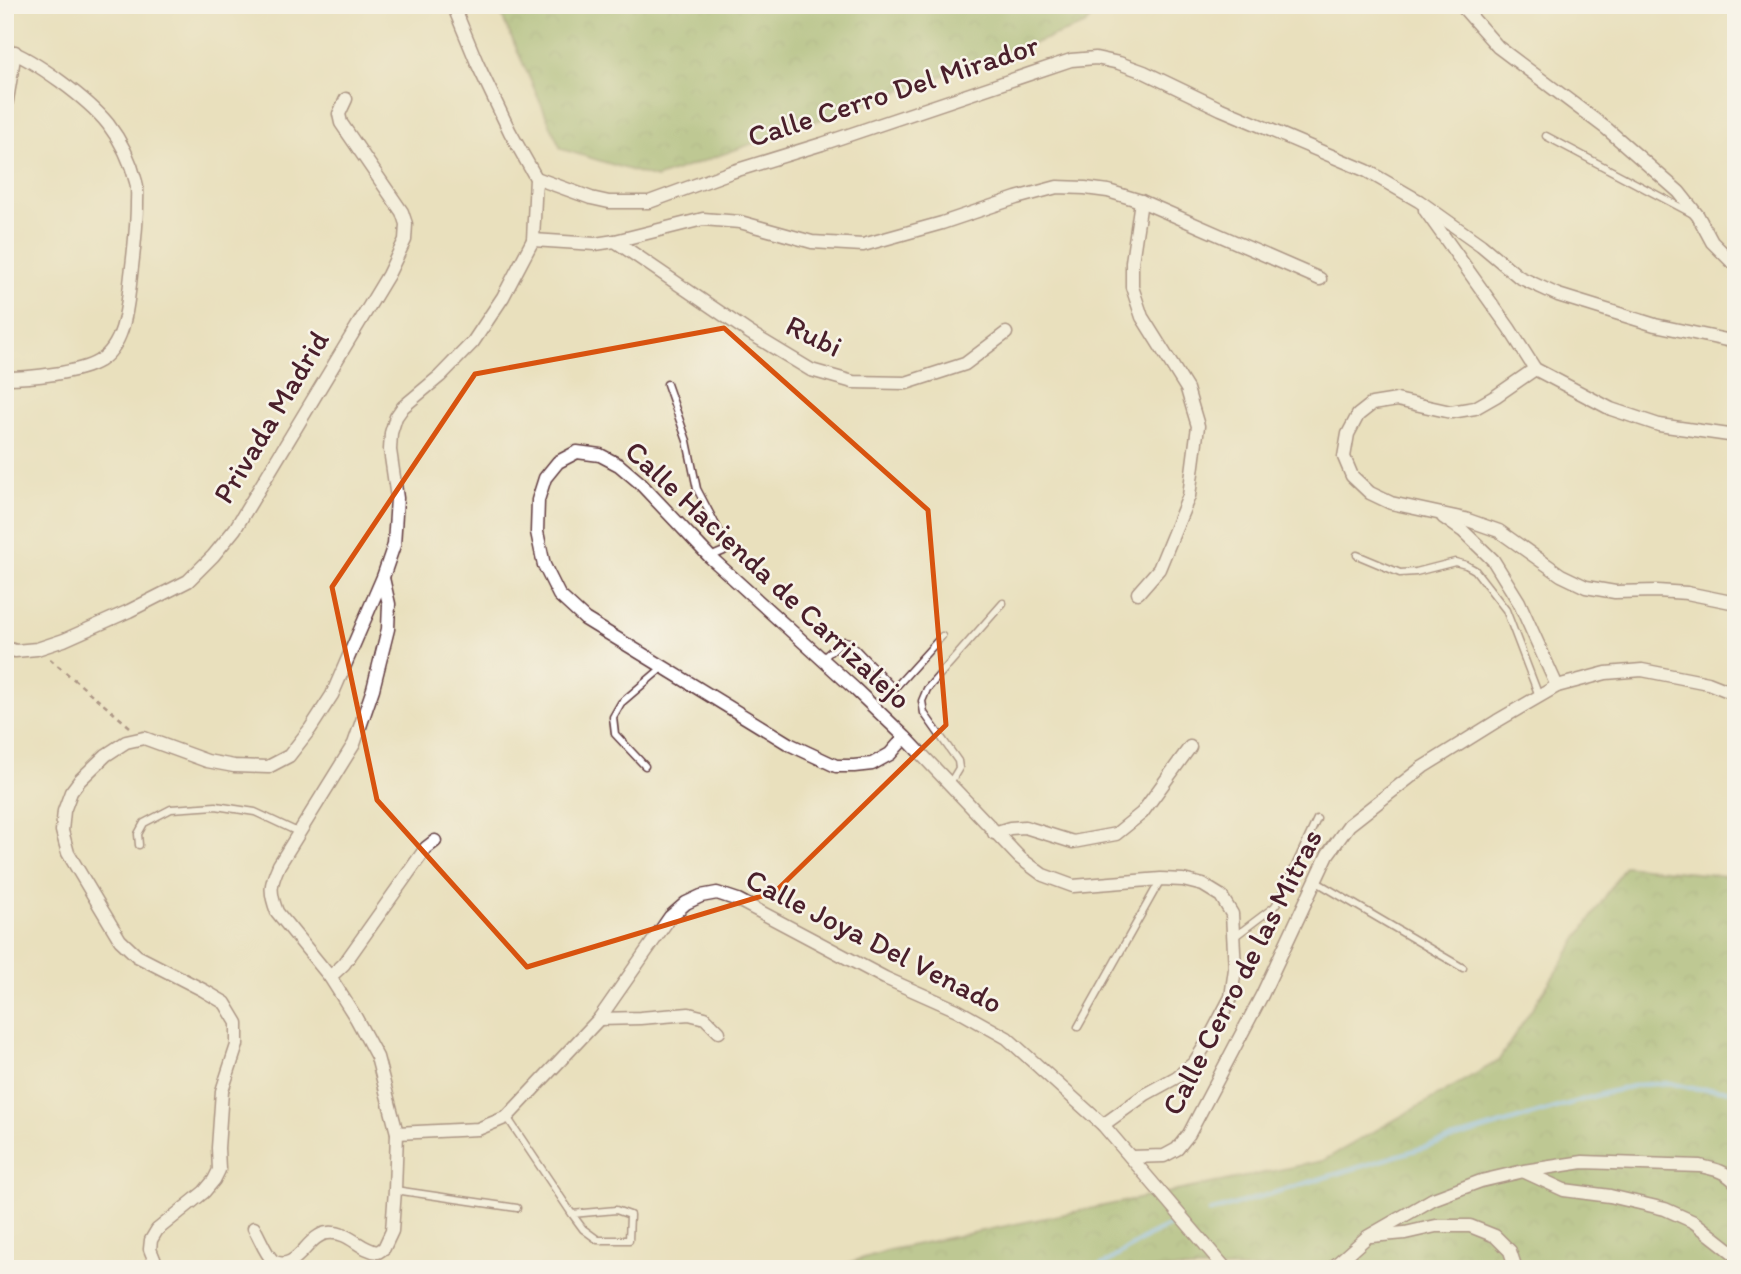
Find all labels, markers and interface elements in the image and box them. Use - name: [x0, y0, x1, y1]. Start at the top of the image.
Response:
- street label: Calle Cerro Del Mirador: [743, 26, 1044, 155]
- street label: Rubi: [780, 306, 848, 365]
- street label: Privada Madrid: [204, 324, 337, 510]
- street label: Calle Hacienda de Carrizalejo: [618, 432, 919, 717]
- street label: Calle Cerro de las Mitras: [1153, 822, 1330, 1121]
- street label: Calle Joya Del Venado: [740, 860, 1009, 1021]

